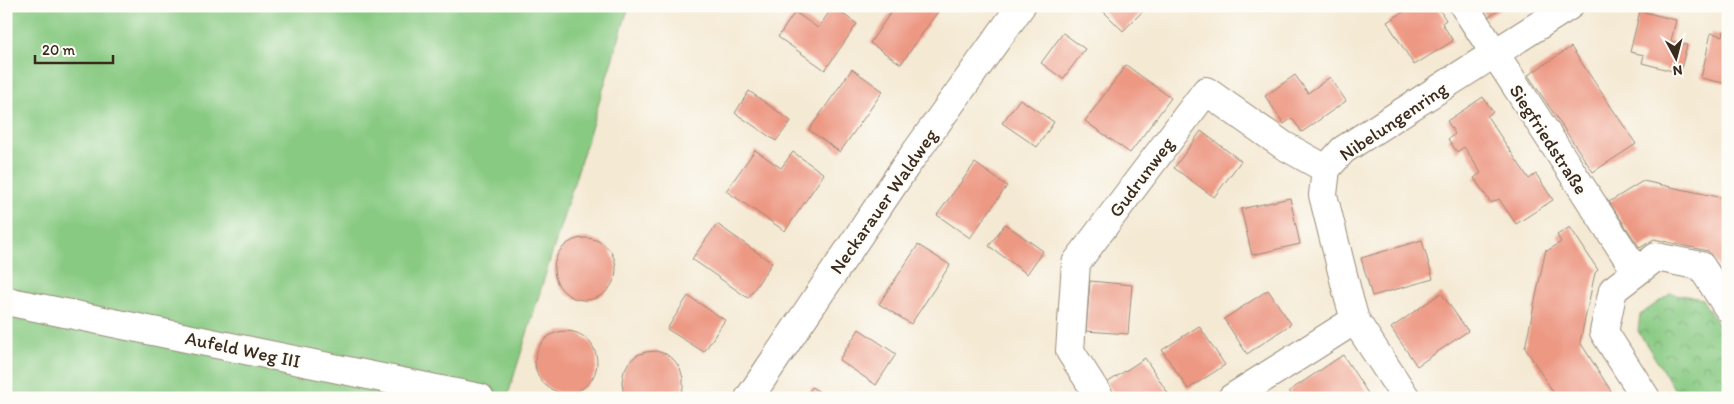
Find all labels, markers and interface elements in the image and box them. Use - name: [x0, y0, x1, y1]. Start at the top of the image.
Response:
- scale bar: [35, 32, 112, 64]
- north arrow: [1652, 32, 1702, 82]
- text: 20 m: [42, 41, 76, 59]
- text: N: [1672, 61, 1683, 79]
- street label: Nibelungenring: [1335, 77, 1452, 166]
- street label: Siegfriedstraße: [1504, 80, 1593, 199]
- street label: Neckarauer Waldweg: [825, 124, 942, 278]
- street label: Gudrunweg: [1104, 133, 1179, 222]
- street label: Aufeld Weg III: [183, 326, 303, 373]

